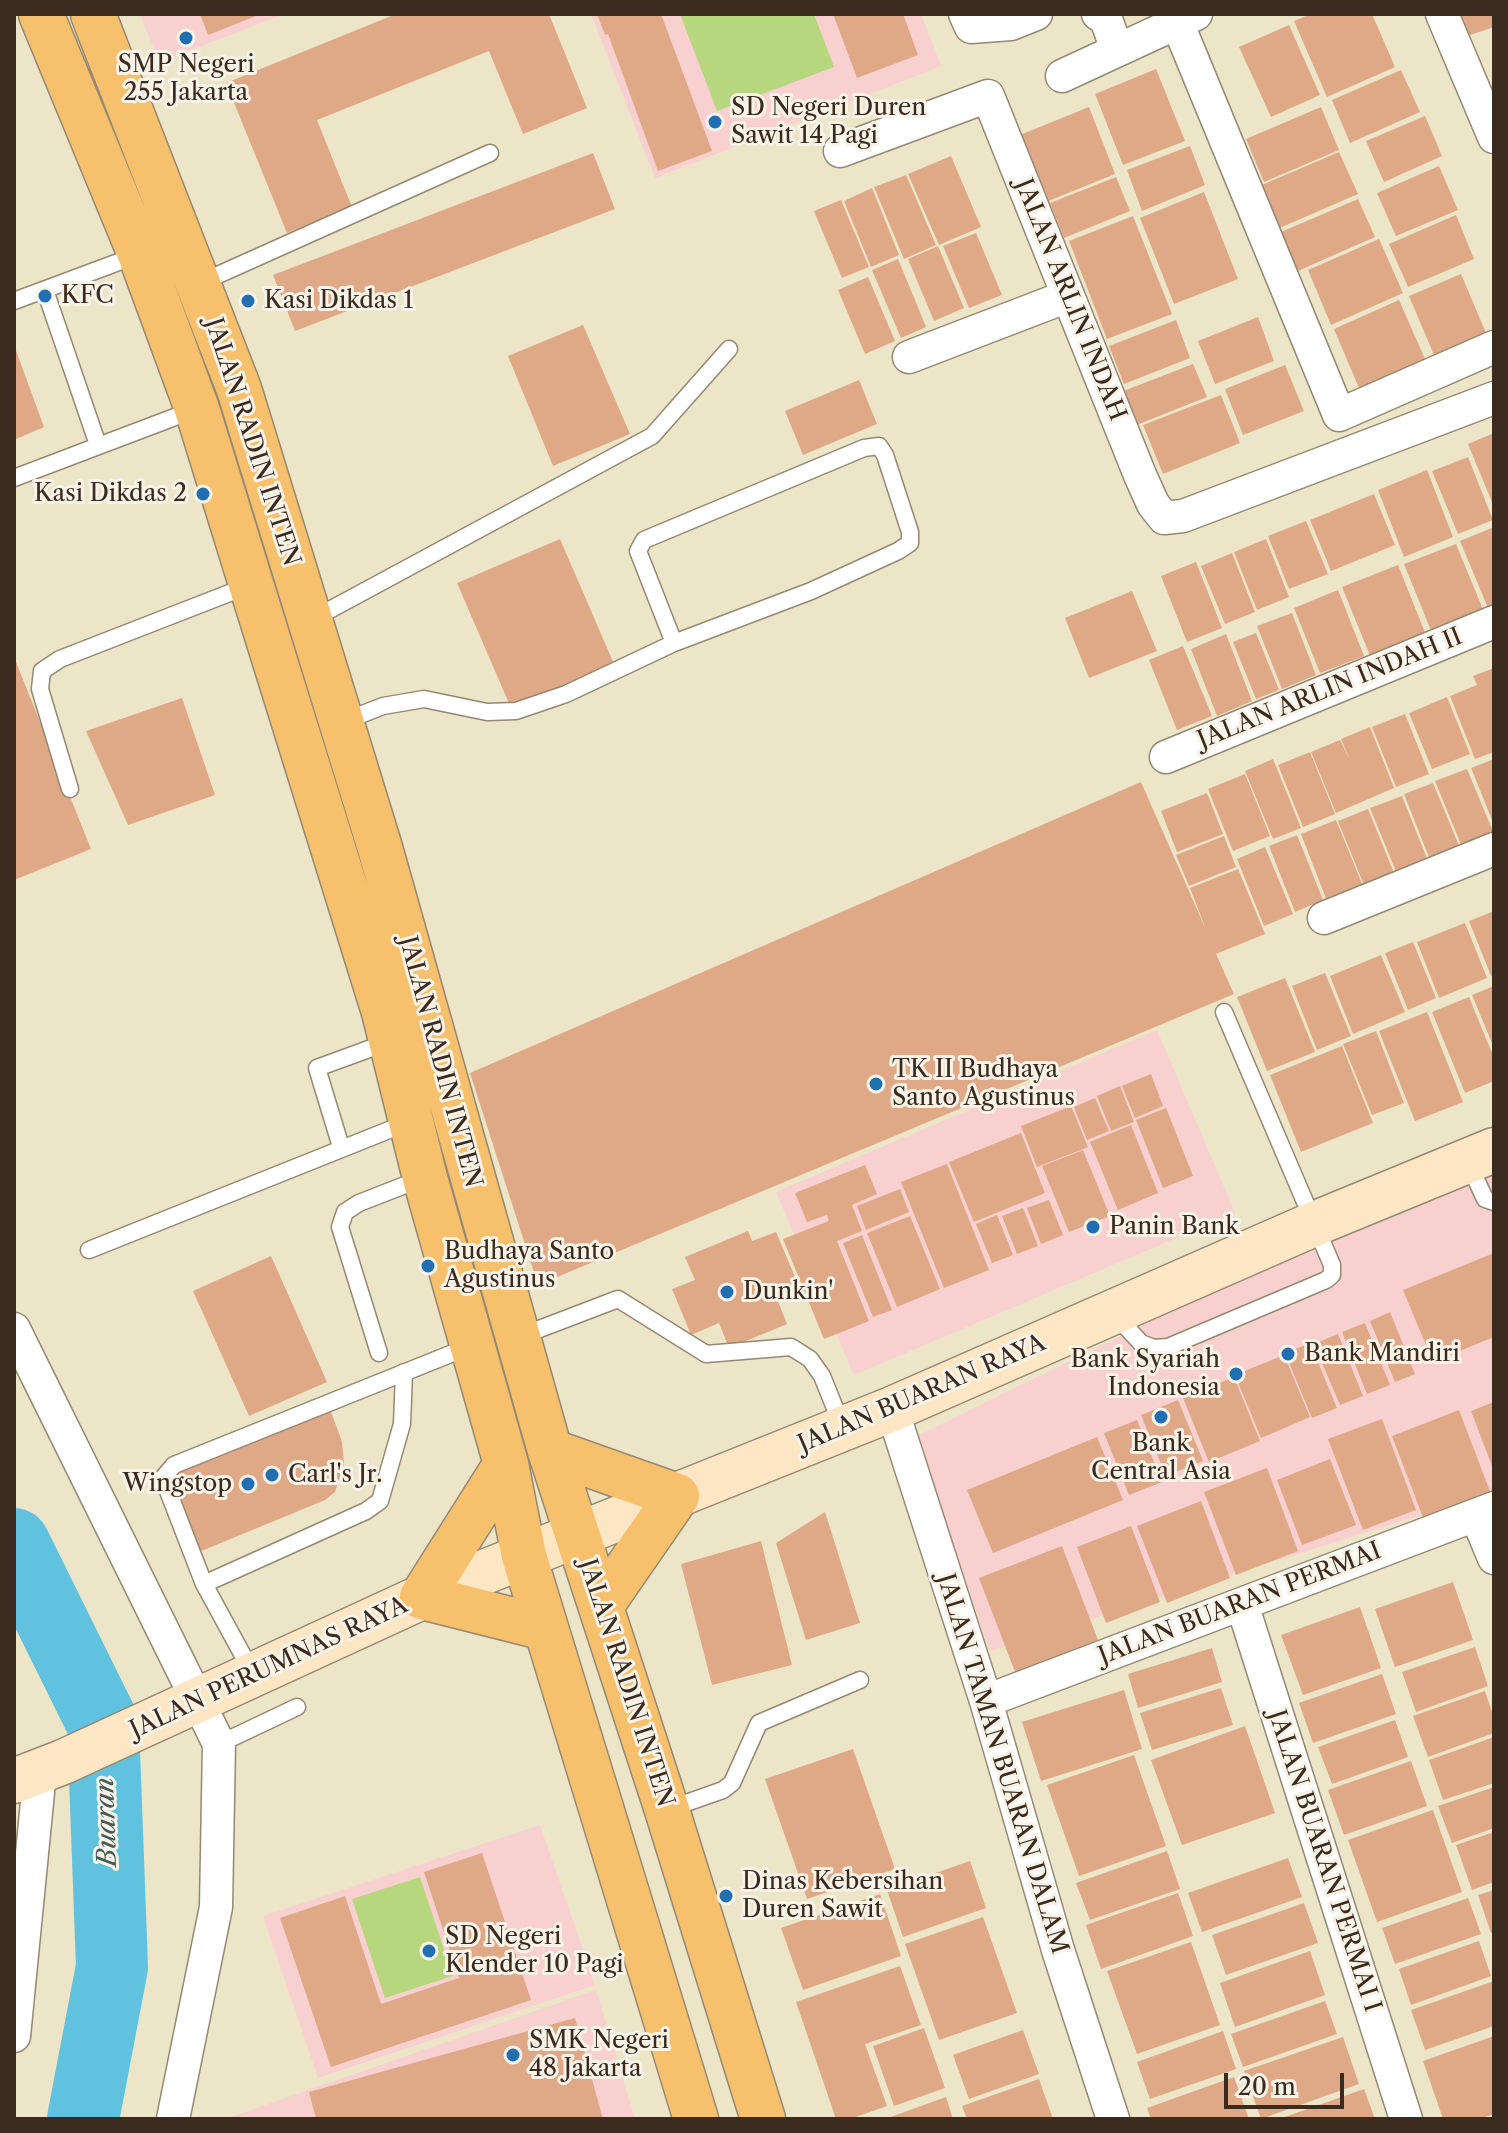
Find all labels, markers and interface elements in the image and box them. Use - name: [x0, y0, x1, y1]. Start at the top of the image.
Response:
- marker: SMP Negeri 255 Jakarta: [177, 29, 195, 47]
- place label: SMP Negeri 255 Jakarta: [118, 51, 254, 107]
- place label: SD Negeri Duren Sawit 14 Pagi: [731, 94, 926, 150]
- marker: SD Negeri Duren Sawit 14 Pagi: [706, 113, 724, 131]
- street label: JALAN ARLIN INDAH: [1008, 175, 1132, 425]
- place label: KFC: [61, 282, 114, 310]
- marker: KFC: [36, 287, 54, 305]
- place label: Kasi Dikdas 1: [264, 287, 413, 315]
- marker: Kasi Dikdas 1: [239, 292, 257, 310]
- street label: JALAN RADIN INTEN: [198, 314, 306, 570]
- place label: Kasi Dikdas 2: [34, 480, 187, 508]
- marker: Kasi Dikdas 2: [194, 485, 212, 503]
- street label: JALAN ARLIN INDAH II: [1194, 623, 1466, 755]
- street label: JALAN RADIN INTEN: [393, 933, 487, 1191]
- place label: TK II Budhaya Santo Agustinus: [892, 1056, 1075, 1112]
- marker: TK II Budhaya Santo Agustinus: [867, 1075, 885, 1093]
- place label: Panin Bank: [1109, 1213, 1239, 1241]
- marker: Panin Bank: [1084, 1218, 1102, 1236]
- place label: Budhaya Santo Agustinus: [444, 1238, 614, 1294]
- marker: Budhaya Santo Agustinus: [419, 1257, 437, 1275]
- place label: Dunkin': [743, 1278, 833, 1306]
- marker: Dunkin': [718, 1283, 736, 1301]
- street label: JALAN BUARAN RAYA: [794, 1329, 1050, 1459]
- place label: Bank Mandiri: [1304, 1340, 1460, 1368]
- marker: Bank Mandiri: [1279, 1345, 1297, 1363]
- place label: Bank Syariah Indonesia: [1071, 1346, 1220, 1402]
- marker: Bank Syariah Indonesia: [1227, 1365, 1245, 1383]
- marker: Bank Central Asia: [1152, 1408, 1170, 1426]
- place label: Bank Central Asia: [1091, 1430, 1231, 1486]
- place label: Carl's Jr.: [288, 1461, 382, 1489]
- marker: Carl's Jr.: [263, 1466, 281, 1484]
- place label: Wingstop: [122, 1470, 232, 1498]
- marker: Wingstop: [239, 1475, 257, 1493]
- street label: JALAN BUARAN PERMAI: [1095, 1537, 1385, 1671]
- street label: JALAN RADIN INTEN: [572, 1555, 680, 1811]
- street label: JALAN TAMAN BUARAN DALAM: [930, 1570, 1074, 1958]
- street label: JALAN PERUMNAS RAYA: [126, 1591, 412, 1745]
- street label: JALAN BUARAN PERMAI I: [1261, 1706, 1387, 2016]
- water label: Buaran: [90, 1777, 124, 1867]
- place label: Dinas Kebersihan Duren Sawit: [742, 1868, 943, 1924]
- marker: Dinas Kebersihan Duren Sawit: [717, 1887, 735, 1905]
- place label: SD Negeri Klender 10 Pagi: [445, 1923, 624, 1979]
- marker: SD Negeri Klender 10 Pagi: [420, 1942, 438, 1960]
- place label: SMK Negeri 48 Jakarta: [529, 2027, 669, 2083]
- marker: SMK Negeri 48 Jakarta: [504, 2046, 522, 2064]
- scale bar: [1228, 2057, 1348, 2107]
- text: 20 m: [1238, 2072, 1296, 2101]

